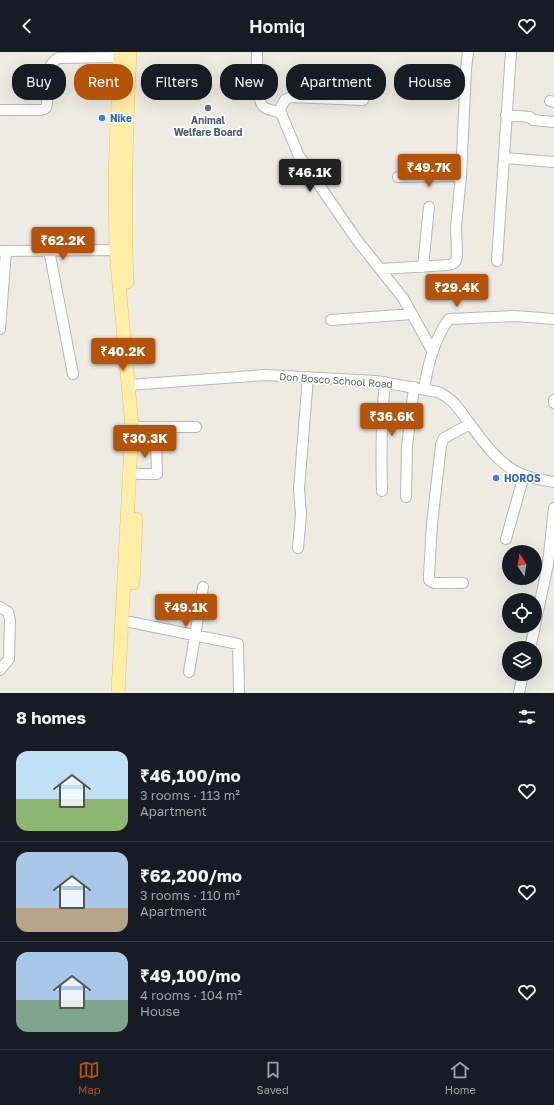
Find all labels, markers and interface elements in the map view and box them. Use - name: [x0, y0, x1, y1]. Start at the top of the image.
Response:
- icon: back: [16, 15, 38, 37]
- text: Homiq: [249, 15, 305, 37]
- icon: heart: [516, 15, 538, 37]
- chip: Buy: [12, 64, 66, 100]
- chip: Rent: [74, 64, 133, 100]
- chip: Filters: [141, 64, 212, 100]
- chip: New: [220, 64, 278, 100]
- chip: Apartment: [286, 64, 386, 100]
- chip: House: [394, 64, 465, 100]
- marker: Animal Welfare Board: [203, 103, 213, 113]
- place label: Nike: [110, 112, 132, 124]
- marker: Nike: [97, 113, 107, 123]
- place label: Animal Welfare Board: [174, 114, 242, 138]
- pin: ₹49.7K: [396, 154, 462, 188]
- pin: ₹46.1K: [277, 159, 343, 193]
- text: ₹49.7K: [407, 159, 451, 175]
- text: ₹46.1K: [288, 164, 332, 180]
- pin: ₹62.2K: [30, 227, 96, 261]
- text: ₹62.2K: [40, 232, 86, 248]
- pin: ₹29.4K: [424, 274, 490, 308]
- text: ₹29.4K: [434, 279, 480, 295]
- pin: ₹40.2K: [90, 338, 156, 372]
- text: ₹40.2K: [100, 343, 146, 359]
- street label: Don Bosco School Road: [279, 370, 393, 390]
- pin: ₹36.6K: [359, 403, 425, 437]
- text: ₹36.6K: [369, 408, 415, 424]
- pin: ₹30.3K: [112, 425, 178, 459]
- text: ₹30.3K: [122, 430, 168, 446]
- place label: HOROS: [504, 472, 541, 484]
- marker: HOROS: [491, 473, 501, 483]
- north arrow: [502, 545, 542, 585]
- map controls: [502, 545, 542, 681]
- button: locate: [502, 593, 542, 633]
- pin: ₹49.1K: [153, 594, 219, 628]
- text: ₹49.1K: [164, 599, 208, 615]
- button: layers: [502, 641, 542, 681]
- icon: filters: [516, 706, 538, 728]
- text: 8 homes: [16, 707, 86, 728]
- text: ₹46,100/mo: [140, 765, 241, 786]
- icon: home: [48, 767, 96, 815]
- icon: heart: [516, 780, 538, 802]
- text: 3 rooms · 113 m²: [140, 787, 240, 803]
- text: Apartment: [140, 803, 207, 819]
- text: ₹62,200/mo: [140, 865, 242, 886]
- icon: home: [48, 868, 96, 916]
- icon: heart: [516, 881, 538, 903]
- text: 3 rooms · 110 m²: [140, 887, 240, 903]
- text: Apartment: [140, 903, 207, 919]
- text: ₹49,100/mo: [140, 965, 241, 986]
- icon: home: [48, 968, 96, 1016]
- icon: heart: [516, 981, 538, 1003]
- text: 4 rooms · 104 m²: [140, 987, 242, 1003]
- text: House: [140, 1003, 180, 1019]
- tab: Map: [78, 1059, 101, 1096]
- tab: Saved: [257, 1059, 289, 1096]
- tab: Home: [445, 1059, 476, 1096]

